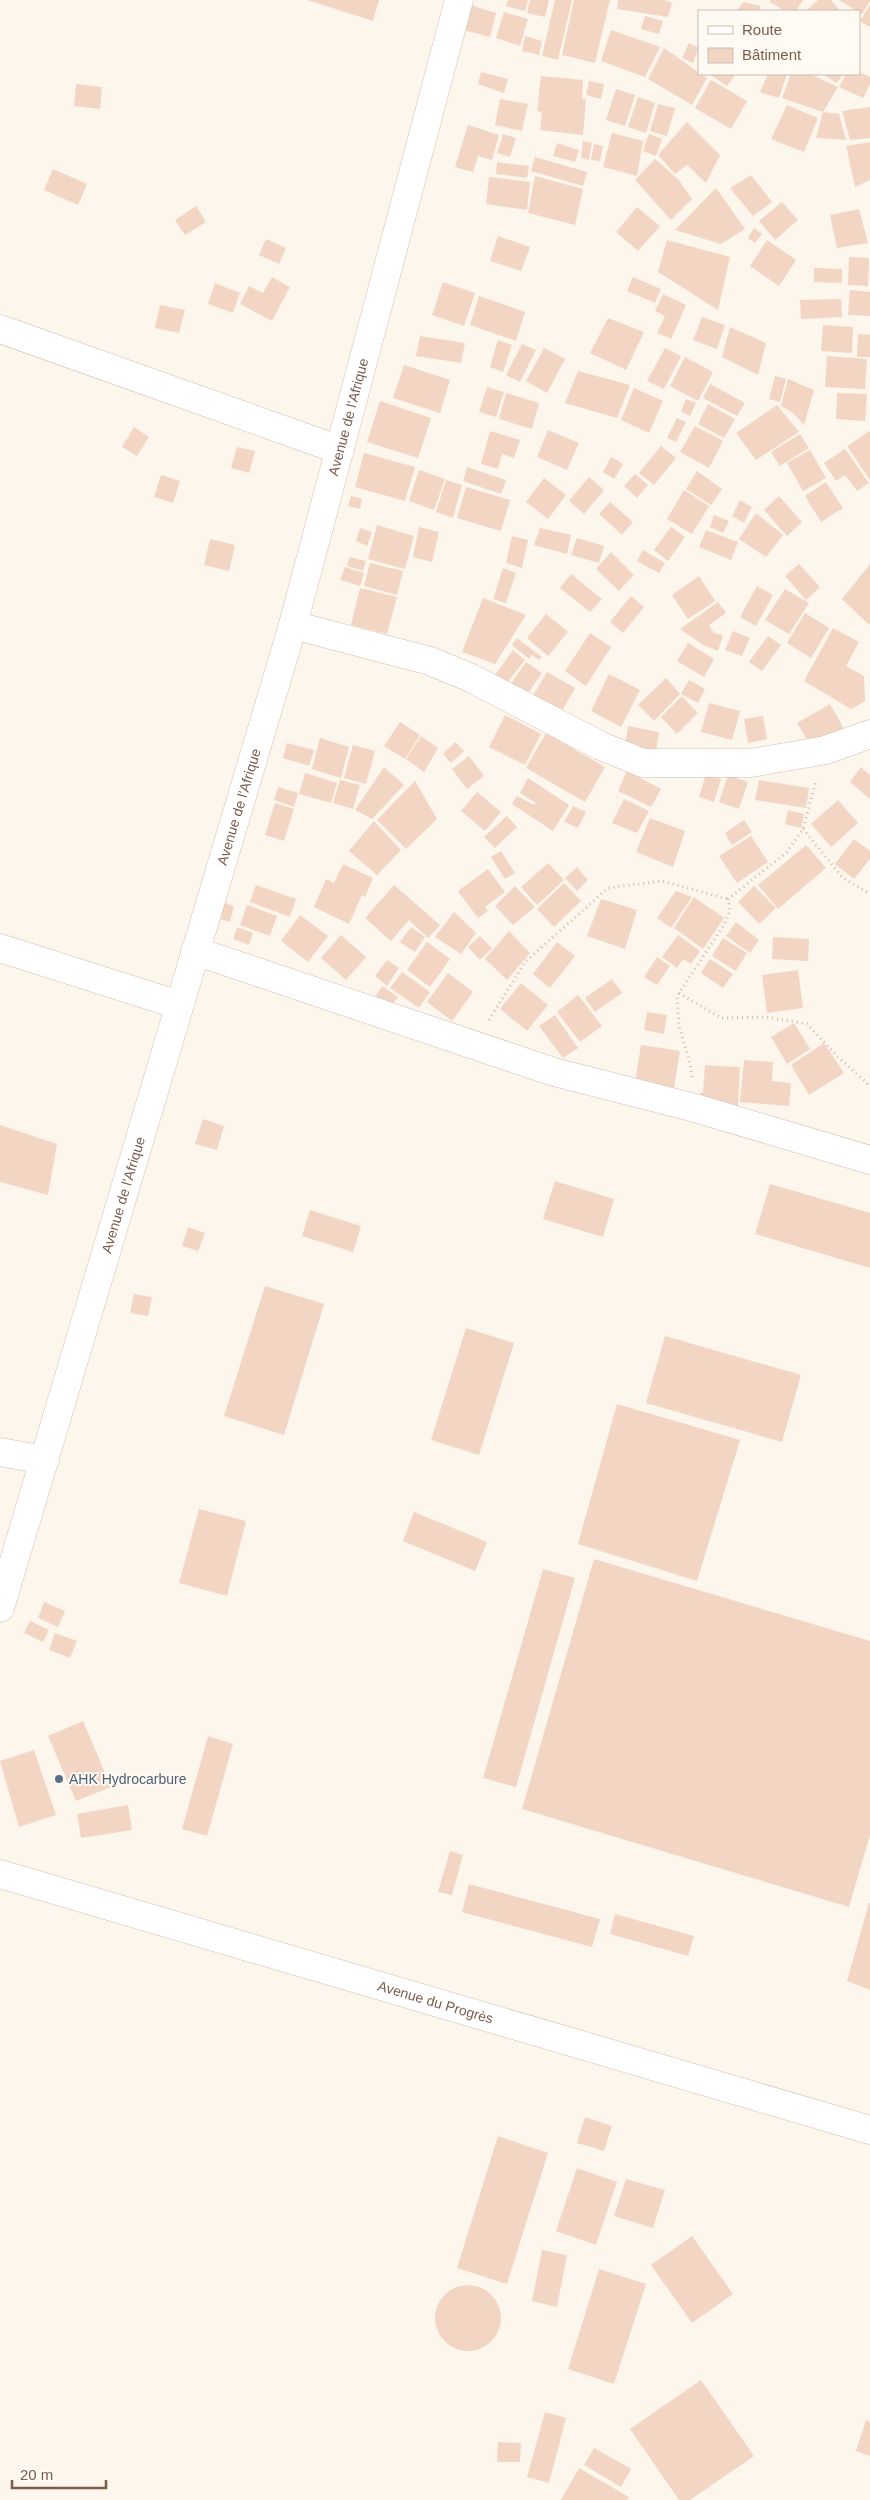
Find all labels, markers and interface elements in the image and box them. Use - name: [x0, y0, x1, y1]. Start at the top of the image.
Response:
- legend: [698, 10, 860, 75]
- text: Route: [742, 21, 782, 38]
- text: Bâtiment: [742, 46, 802, 63]
- street label: Avenue de l'Afrique: [325, 356, 372, 477]
- street label: Avenue de l'Afrique: [214, 746, 264, 867]
- street label: Avenue de l'Afrique: [98, 1135, 148, 1255]
- place label: AHK Hydrocarbure: [69, 1771, 187, 1787]
- marker: AHK Hydrocarbure: [53, 1773, 65, 1785]
- street label: Avenue du Progrès: [376, 1978, 495, 2027]
- scale bar: [12, 2458, 106, 2490]
- text: 20 m: [20, 2466, 53, 2483]

